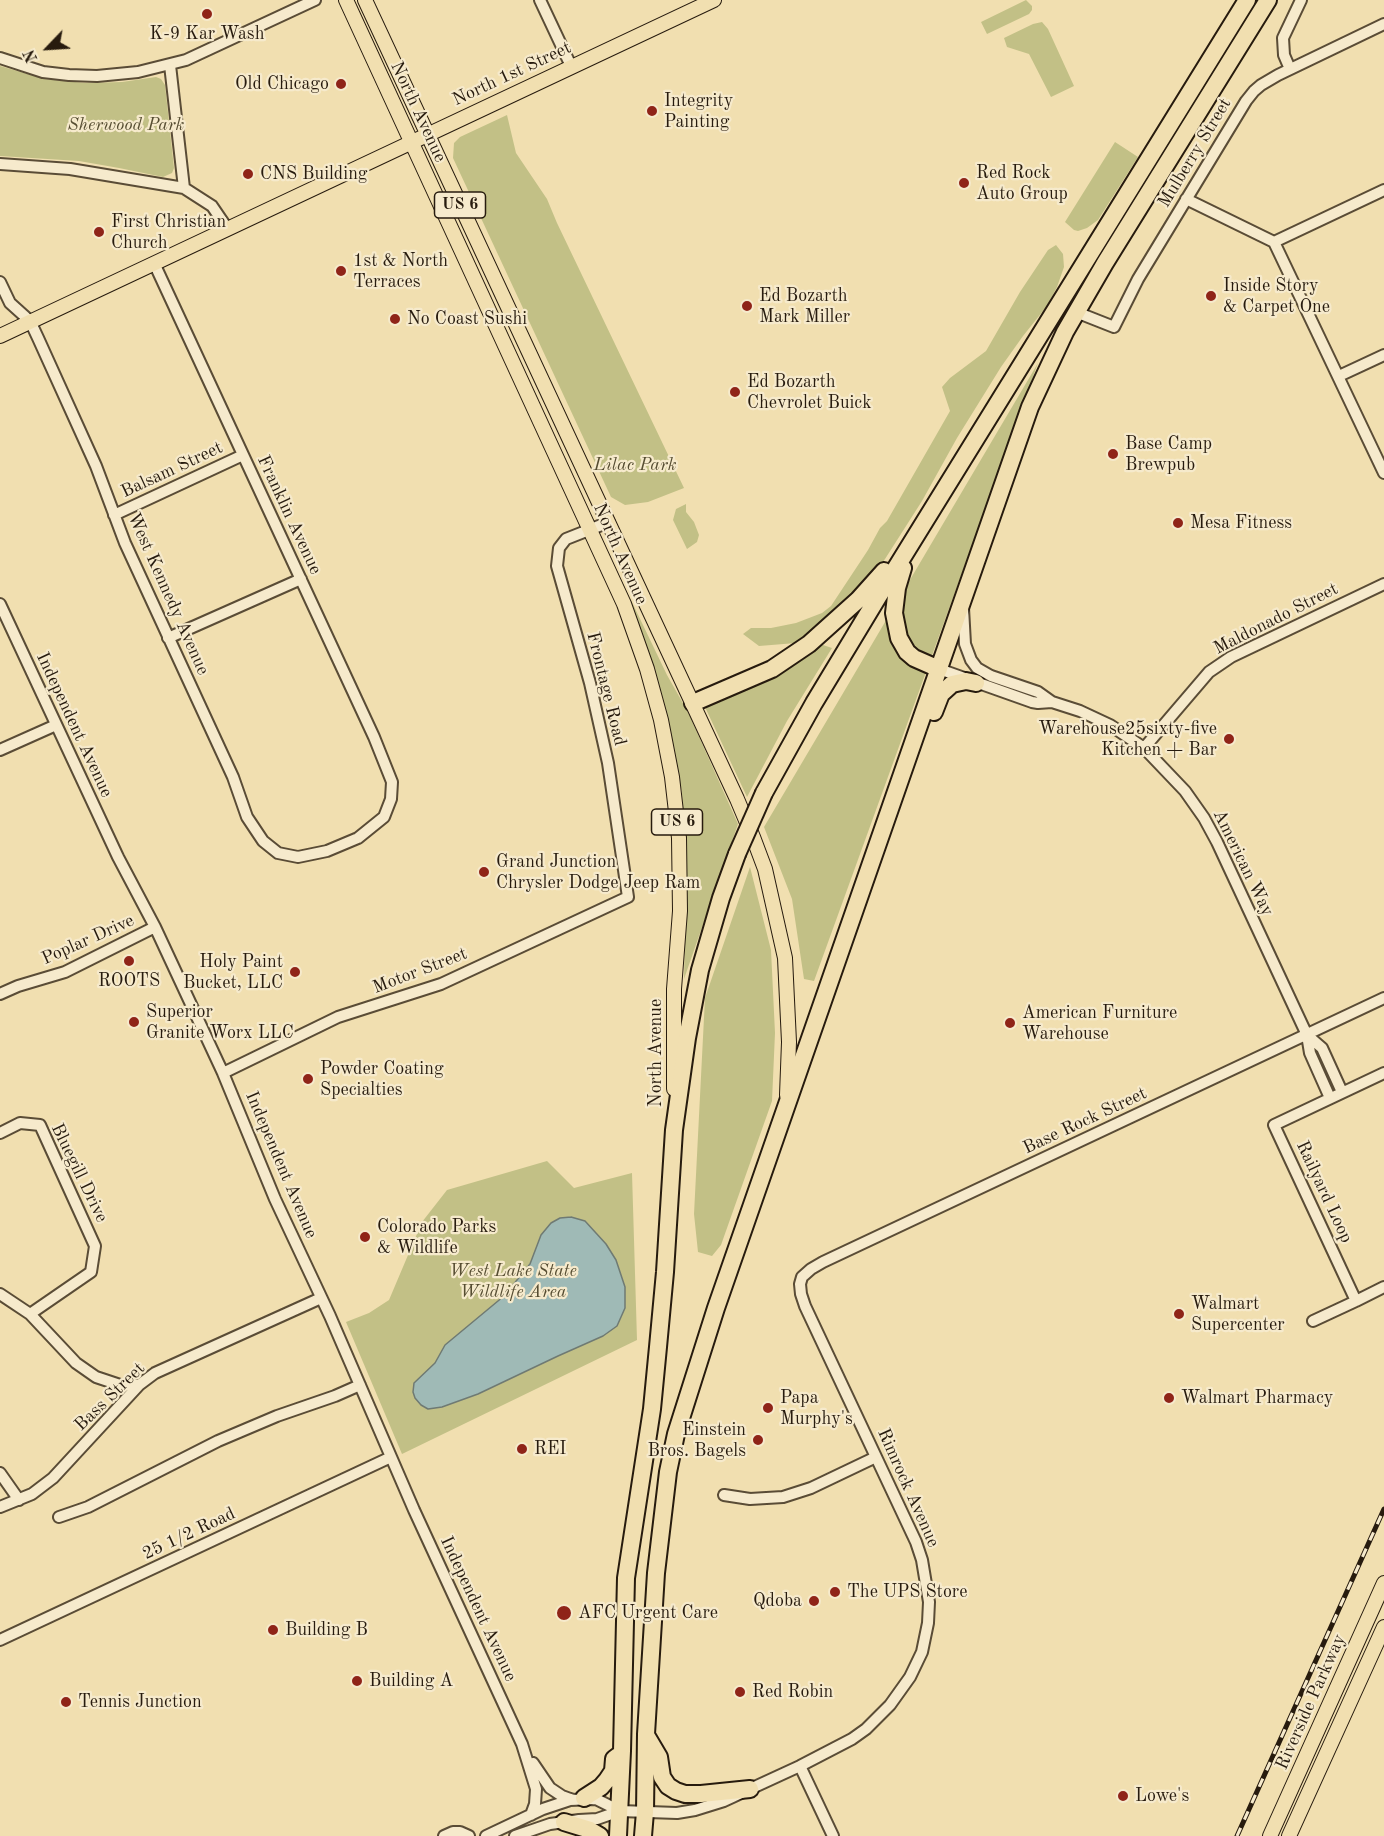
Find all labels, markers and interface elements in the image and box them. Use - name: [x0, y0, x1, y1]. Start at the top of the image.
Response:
- marker: K-9 Kar Wash: [200, 7, 214, 21]
- north arrow: [18, 18, 78, 78]
- place label: K-9 Kar Wash: [150, 23, 264, 45]
- street label: North 1st Street: [449, 37, 575, 111]
- text: N: [22, 47, 42, 65]
- street label: North Avenue: [385, 58, 451, 166]
- place label: Old Chicago: [235, 73, 329, 95]
- marker: Old Chicago: [334, 77, 348, 91]
- place label: Integrity Painting: [664, 90, 733, 132]
- street label: Mulberry Street: [1154, 94, 1236, 212]
- marker: Integrity Painting: [645, 104, 659, 118]
- park label: Sherwood Park: [68, 114, 184, 136]
- place label: Red Rock Auto Group: [976, 162, 1068, 204]
- place label: CNS Building: [260, 163, 368, 185]
- marker: CNS Building: [241, 167, 255, 181]
- marker: Red Rock Auto Group: [957, 176, 971, 190]
- road number: US 6: [434, 192, 486, 218]
- place label: First Christian Church: [111, 211, 226, 254]
- marker: First Christian Church: [92, 225, 106, 239]
- place label: 1st & North Terraces: [353, 250, 448, 292]
- marker: 1st & North Terraces: [334, 264, 348, 278]
- place label: Inside Story & Carpet One: [1223, 275, 1330, 318]
- place label: Ed Bozarth Mark Miller: [759, 285, 850, 328]
- marker: Inside Story & Carpet One: [1204, 289, 1218, 303]
- marker: Ed Bozarth Mark Miller: [740, 299, 754, 313]
- place label: No Coast Sushi: [407, 308, 527, 330]
- marker: No Coast Sushi: [388, 312, 402, 326]
- place label: Ed Bozarth Chevrolet Buick: [747, 371, 872, 413]
- marker: Ed Bozarth Chevrolet Buick: [728, 385, 742, 399]
- place label: Base Camp Brewpub: [1125, 433, 1212, 476]
- street label: Balsam Street: [118, 437, 226, 503]
- marker: Base Camp Brewpub: [1106, 447, 1120, 461]
- street label: Franklin Avenue: [252, 452, 326, 578]
- park label: Lilac Park: [594, 454, 676, 476]
- street label: North Avenue: [588, 500, 652, 608]
- street label: West Kennedy Avenue: [122, 509, 214, 679]
- place label: Mesa Fitness: [1190, 512, 1292, 534]
- marker: Mesa Fitness: [1171, 516, 1185, 530]
- street label: Maldonado Street: [1210, 578, 1342, 660]
- street label: Frontage Road: [581, 630, 631, 748]
- street label: Independent Avenue: [31, 649, 117, 801]
- place label: Warehouse25sixty-five Kitchen + Bar: [1038, 718, 1217, 760]
- marker: Warehouse25sixty-five Kitchen + Bar: [1222, 732, 1236, 746]
- street label: American Way: [1208, 806, 1278, 920]
- road number: US 6: [652, 809, 702, 835]
- place label: Grand Junction Chrysler Dodge Jeep Ram: [496, 851, 700, 894]
- marker: Grand Junction Chrysler Dodge Jeep Ram: [477, 865, 491, 879]
- street label: Poplar Drive: [38, 910, 138, 970]
- street label: Motor Street: [370, 943, 470, 999]
- place label: Holy Paint Bucket, LLC: [183, 951, 283, 994]
- marker: ROOTS: [122, 954, 136, 968]
- marker: Holy Paint Bucket, LLC: [288, 965, 302, 979]
- place label: ROOTS: [98, 970, 160, 992]
- street label: North Avenue: [645, 999, 667, 1107]
- place label: Superior Granite Worx LLC: [146, 1001, 294, 1044]
- place label: American Furniture Warehouse: [1022, 1002, 1177, 1044]
- marker: Superior Granite Worx LLC: [127, 1015, 141, 1029]
- marker: American Furniture Warehouse: [1003, 1016, 1017, 1030]
- place label: Powder Coating Specialties: [320, 1058, 444, 1100]
- marker: Powder Coating Specialties: [301, 1072, 315, 1086]
- street label: Base Rock Street: [1020, 1083, 1150, 1159]
- street label: Independent Avenue: [240, 1088, 322, 1242]
- street label: Bluegill Drive: [46, 1120, 112, 1226]
- street label: Railyard Loop: [1291, 1137, 1357, 1247]
- place label: Colorado Parks & Wildlife: [377, 1216, 496, 1258]
- marker: Colorado Parks & Wildlife: [358, 1230, 372, 1244]
- park label: West Lake State Wildlife Area: [449, 1260, 577, 1302]
- place label: Walmart Supercenter: [1191, 1293, 1285, 1336]
- marker: Walmart Supercenter: [1172, 1307, 1186, 1321]
- street label: Bass Street: [70, 1358, 150, 1436]
- place label: Papa Murphy's: [780, 1387, 853, 1430]
- place label: Walmart Pharmacy: [1181, 1387, 1333, 1409]
- marker: Walmart Pharmacy: [1162, 1391, 1176, 1405]
- marker: Papa Murphy's: [761, 1401, 775, 1415]
- place label: Einstein Bros. Bagels: [647, 1419, 746, 1462]
- street label: Rimrock Avenue: [872, 1425, 944, 1551]
- marker: Einstein Bros. Bagels: [751, 1433, 765, 1447]
- place label: REI: [534, 1438, 566, 1460]
- marker: REI: [515, 1442, 529, 1456]
- street label: 25 1/2 Road: [139, 1503, 239, 1565]
- street label: Independent Avenue: [435, 1533, 521, 1685]
- place label: The UPS Store: [847, 1581, 967, 1603]
- marker: The UPS Store: [828, 1585, 842, 1599]
- place label: Qdoba: [753, 1590, 802, 1612]
- marker: Qdoba: [807, 1594, 821, 1608]
- place label: AFC Urgent Care: [578, 1602, 718, 1624]
- marker: AFC Urgent Care: [555, 1604, 573, 1622]
- place label: Building B: [285, 1619, 368, 1641]
- marker: Building B: [266, 1623, 280, 1637]
- street label: Riverside Parkway: [1271, 1631, 1351, 1773]
- place label: Building A: [369, 1670, 453, 1692]
- marker: Building A: [350, 1674, 364, 1688]
- place label: Red Robin: [752, 1681, 833, 1703]
- marker: Red Robin: [733, 1685, 747, 1699]
- place label: Tennis Junction: [78, 1691, 202, 1713]
- marker: Tennis Junction: [59, 1695, 73, 1709]
- place label: Lowe's: [1135, 1785, 1189, 1807]
- marker: Lowe's: [1116, 1789, 1130, 1803]

